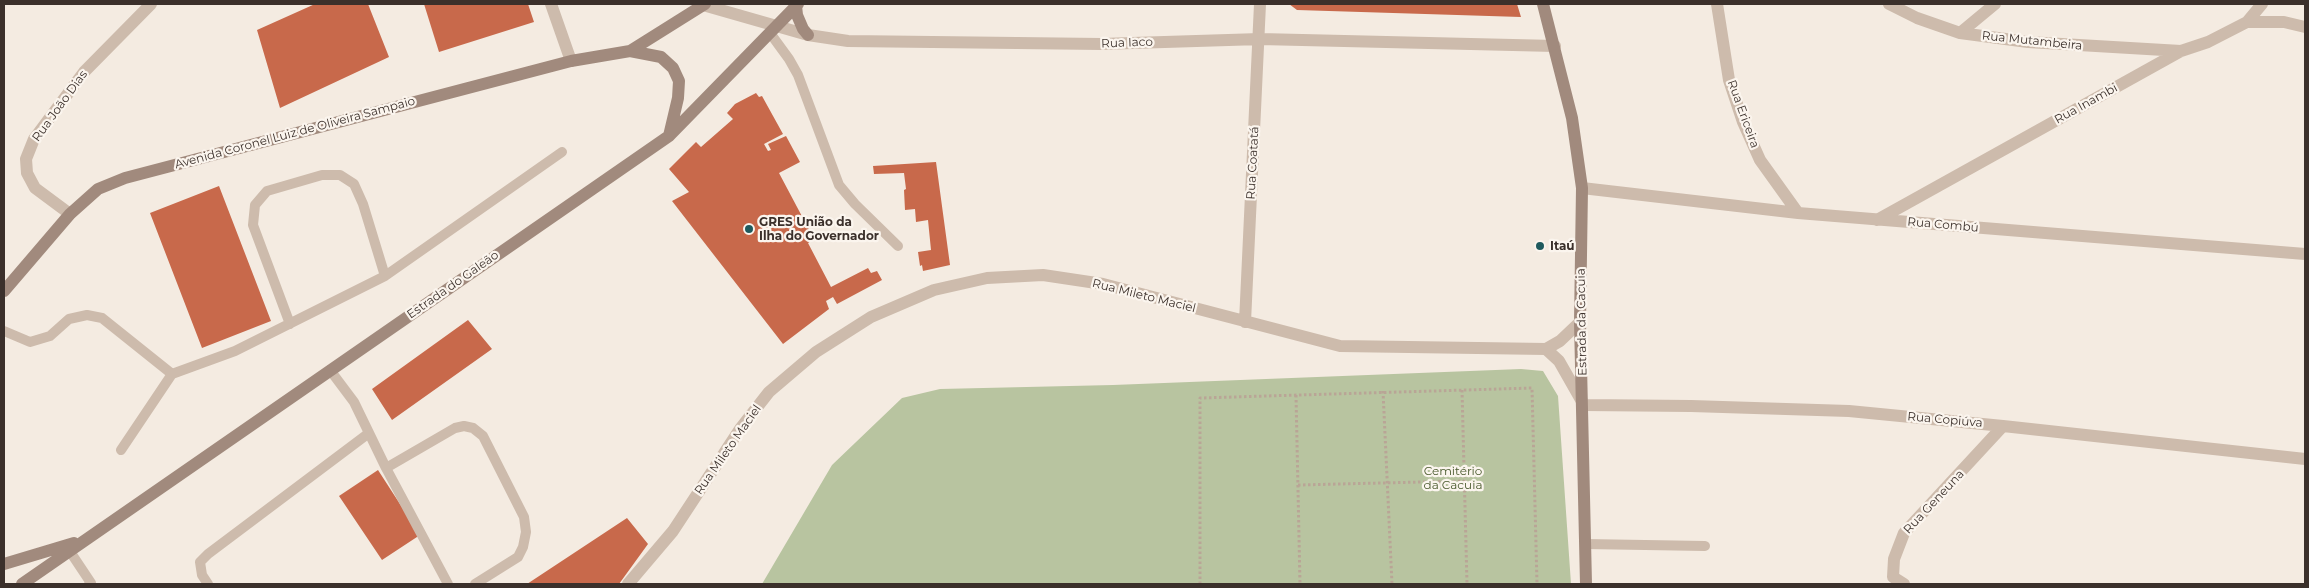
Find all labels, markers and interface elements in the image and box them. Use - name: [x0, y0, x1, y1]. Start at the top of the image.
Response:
- street label: Rua Mutambeira: [1981, 29, 2083, 53]
- street label: Rua Iaco: [1101, 35, 1153, 51]
- street label: Rua João Dias: [29, 68, 91, 144]
- street label: Rua Ericeira: [1724, 78, 1762, 150]
- street label: Rua Inambi: [2052, 81, 2120, 127]
- street label: Avenida Coronel Luiz de Oliveira Sampaio: [173, 94, 417, 172]
- street label: Rua Coatatá: [1244, 126, 1262, 200]
- place label: GRES União da Ilha do Governador: [759, 215, 879, 243]
- street label: Rua Combú: [1907, 215, 1979, 235]
- marker: GRES União da Ilha do Governador: [743, 223, 755, 235]
- place label: Itaú: [1550, 239, 1575, 253]
- marker: Itaú: [1534, 240, 1546, 252]
- street label: Estrada do Galeão: [404, 248, 502, 322]
- street label: Estrada da Cacuia: [1574, 268, 1590, 376]
- street label: Rua Mileto Maciel: [1091, 276, 1197, 316]
- street label: Rua Mileto Maciel: [692, 402, 764, 498]
- street label: Rua Copiúva: [1907, 410, 1983, 430]
- park label: Cemitério da Cacuia: [1424, 464, 1482, 492]
- street label: Rua Geneuna: [1901, 467, 1967, 537]

